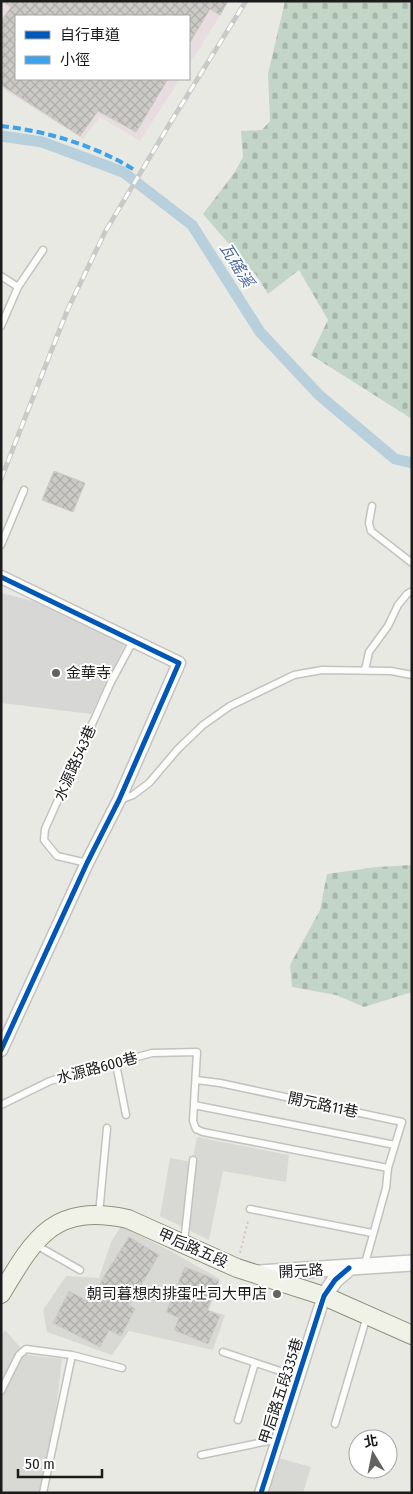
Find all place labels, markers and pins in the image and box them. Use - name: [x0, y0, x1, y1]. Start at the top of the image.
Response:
- place label: 金華寺: [66, 664, 111, 682]
- marker: 金華寺: [50, 667, 62, 679]
- place label: 朝司暮想肉排蛋吐司大甲店: [87, 1285, 267, 1303]
- marker: 朝司暮想肉排蛋吐司大甲店: [271, 1288, 283, 1300]

